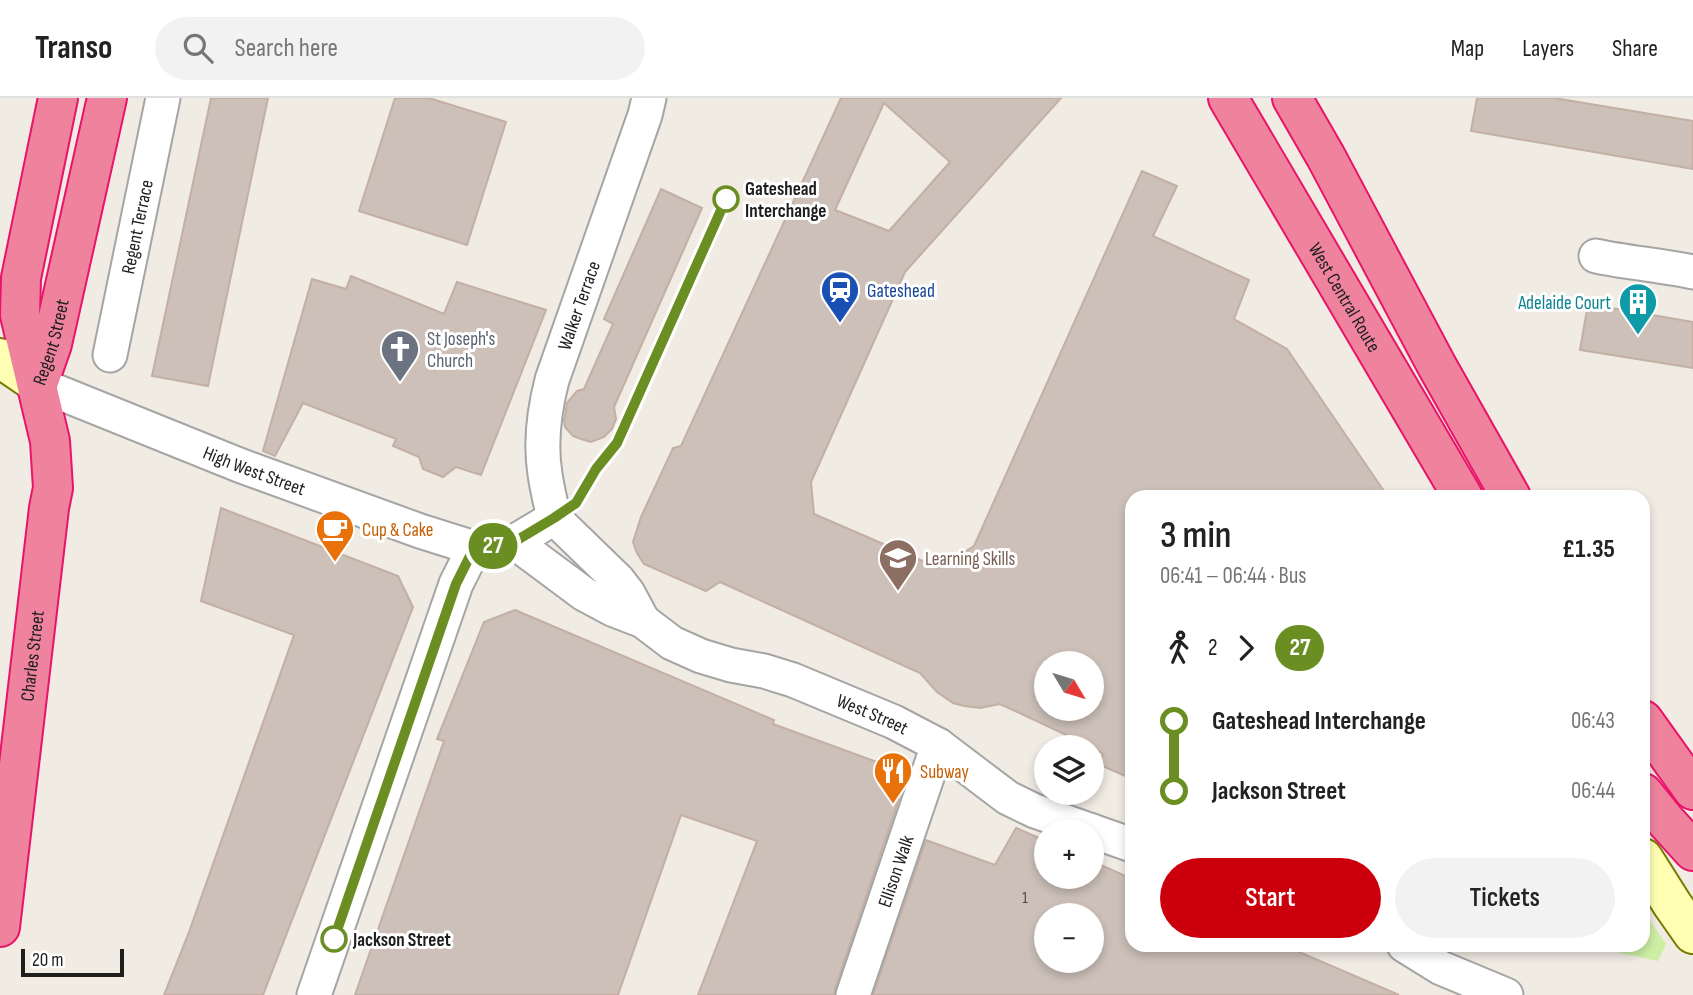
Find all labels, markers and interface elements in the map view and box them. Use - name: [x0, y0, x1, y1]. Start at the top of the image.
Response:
- search box: [155, 17, 645, 80]
- text: Transo: [35, 28, 113, 68]
- icon: search: [179, 29, 217, 67]
- text: Search here: [235, 33, 338, 64]
- text: Map: [1451, 34, 1484, 63]
- text: Layers: [1522, 34, 1574, 63]
- text: Share: [1612, 34, 1658, 63]
- street label: Regent Terrace: [117, 178, 159, 276]
- place label: Gateshead Interchange: [745, 178, 826, 223]
- marker: Gateshead Interchange: [713, 186, 739, 212]
- street label: West Central Route: [1303, 239, 1385, 357]
- street label: Walker Terrace: [553, 258, 606, 353]
- station icon: Gateshead: [819, 269, 861, 324]
- place label: Gateshead: [867, 280, 935, 303]
- building icon: Adelaide Court: [1617, 281, 1659, 336]
- place label: Adelaide Court: [1517, 292, 1611, 315]
- street label: Regent Street: [28, 297, 75, 389]
- church icon: St Joseph's Church: [379, 328, 421, 383]
- place label: St Joseph's Church: [427, 328, 495, 373]
- street label: High West Street: [199, 442, 308, 501]
- cafe icon: Cup & Cake: [314, 508, 356, 563]
- text: 3 min: [1160, 513, 1231, 558]
- place label: Cup & Cake: [362, 519, 433, 542]
- line badge: 27: [462, 523, 524, 569]
- text: 27: [483, 531, 504, 560]
- text: £1.35: [1562, 534, 1615, 565]
- school or university icon: Learning Skills: [877, 537, 919, 592]
- place label: Learning Skills: [925, 548, 1016, 571]
- text: 06:41 – 06:44 · Bus: [1160, 562, 1307, 590]
- street label: Charles Street: [16, 609, 50, 703]
- icon: walk: [1160, 629, 1198, 667]
- icon: forward: [1227, 629, 1265, 667]
- text: 27: [1289, 633, 1310, 662]
- text: 2: [1208, 634, 1217, 662]
- north arrow: [1034, 651, 1104, 721]
- map controls: [1034, 651, 1104, 973]
- street label: West Street: [833, 689, 912, 740]
- text: Gateshead Interchange: [1212, 706, 1426, 737]
- text: 06:43: [1571, 707, 1615, 735]
- button: layers: [1034, 735, 1104, 805]
- restaurant icon: Subway: [872, 750, 914, 805]
- place label: Subway: [920, 761, 969, 784]
- text: Jackson Street: [1212, 776, 1346, 807]
- text: 06:44: [1571, 777, 1615, 805]
- button: +: [1034, 819, 1104, 889]
- street label: Ellison Walk: [874, 832, 920, 911]
- button: Start: [1160, 858, 1381, 938]
- button: Tickets: [1395, 858, 1615, 938]
- house number: 1: [1022, 889, 1028, 908]
- button: −: [1034, 903, 1104, 973]
- marker: Jackson Street: [321, 926, 347, 952]
- place label: Jackson Street: [352, 929, 451, 952]
- scale bar: [21, 946, 124, 978]
- text: 20 m: [32, 949, 64, 972]

